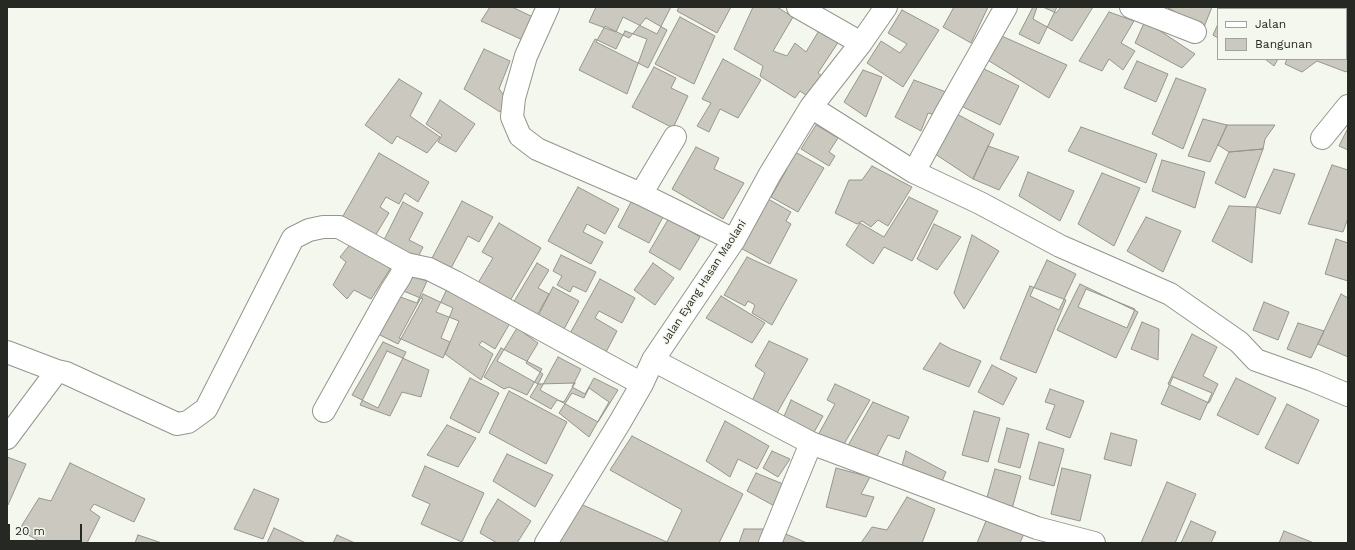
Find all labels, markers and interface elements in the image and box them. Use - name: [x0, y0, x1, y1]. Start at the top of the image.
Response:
- legend: [1217, 8, 1347, 60]
- text: Jalan: [1255, 17, 1286, 31]
- text: Bangunan: [1255, 37, 1313, 51]
- street label: Jalan Eyang Hasan Maolani: [659, 217, 749, 347]
- scale bar: [10, 516, 84, 542]
- text: 20 m: [15, 524, 45, 538]

